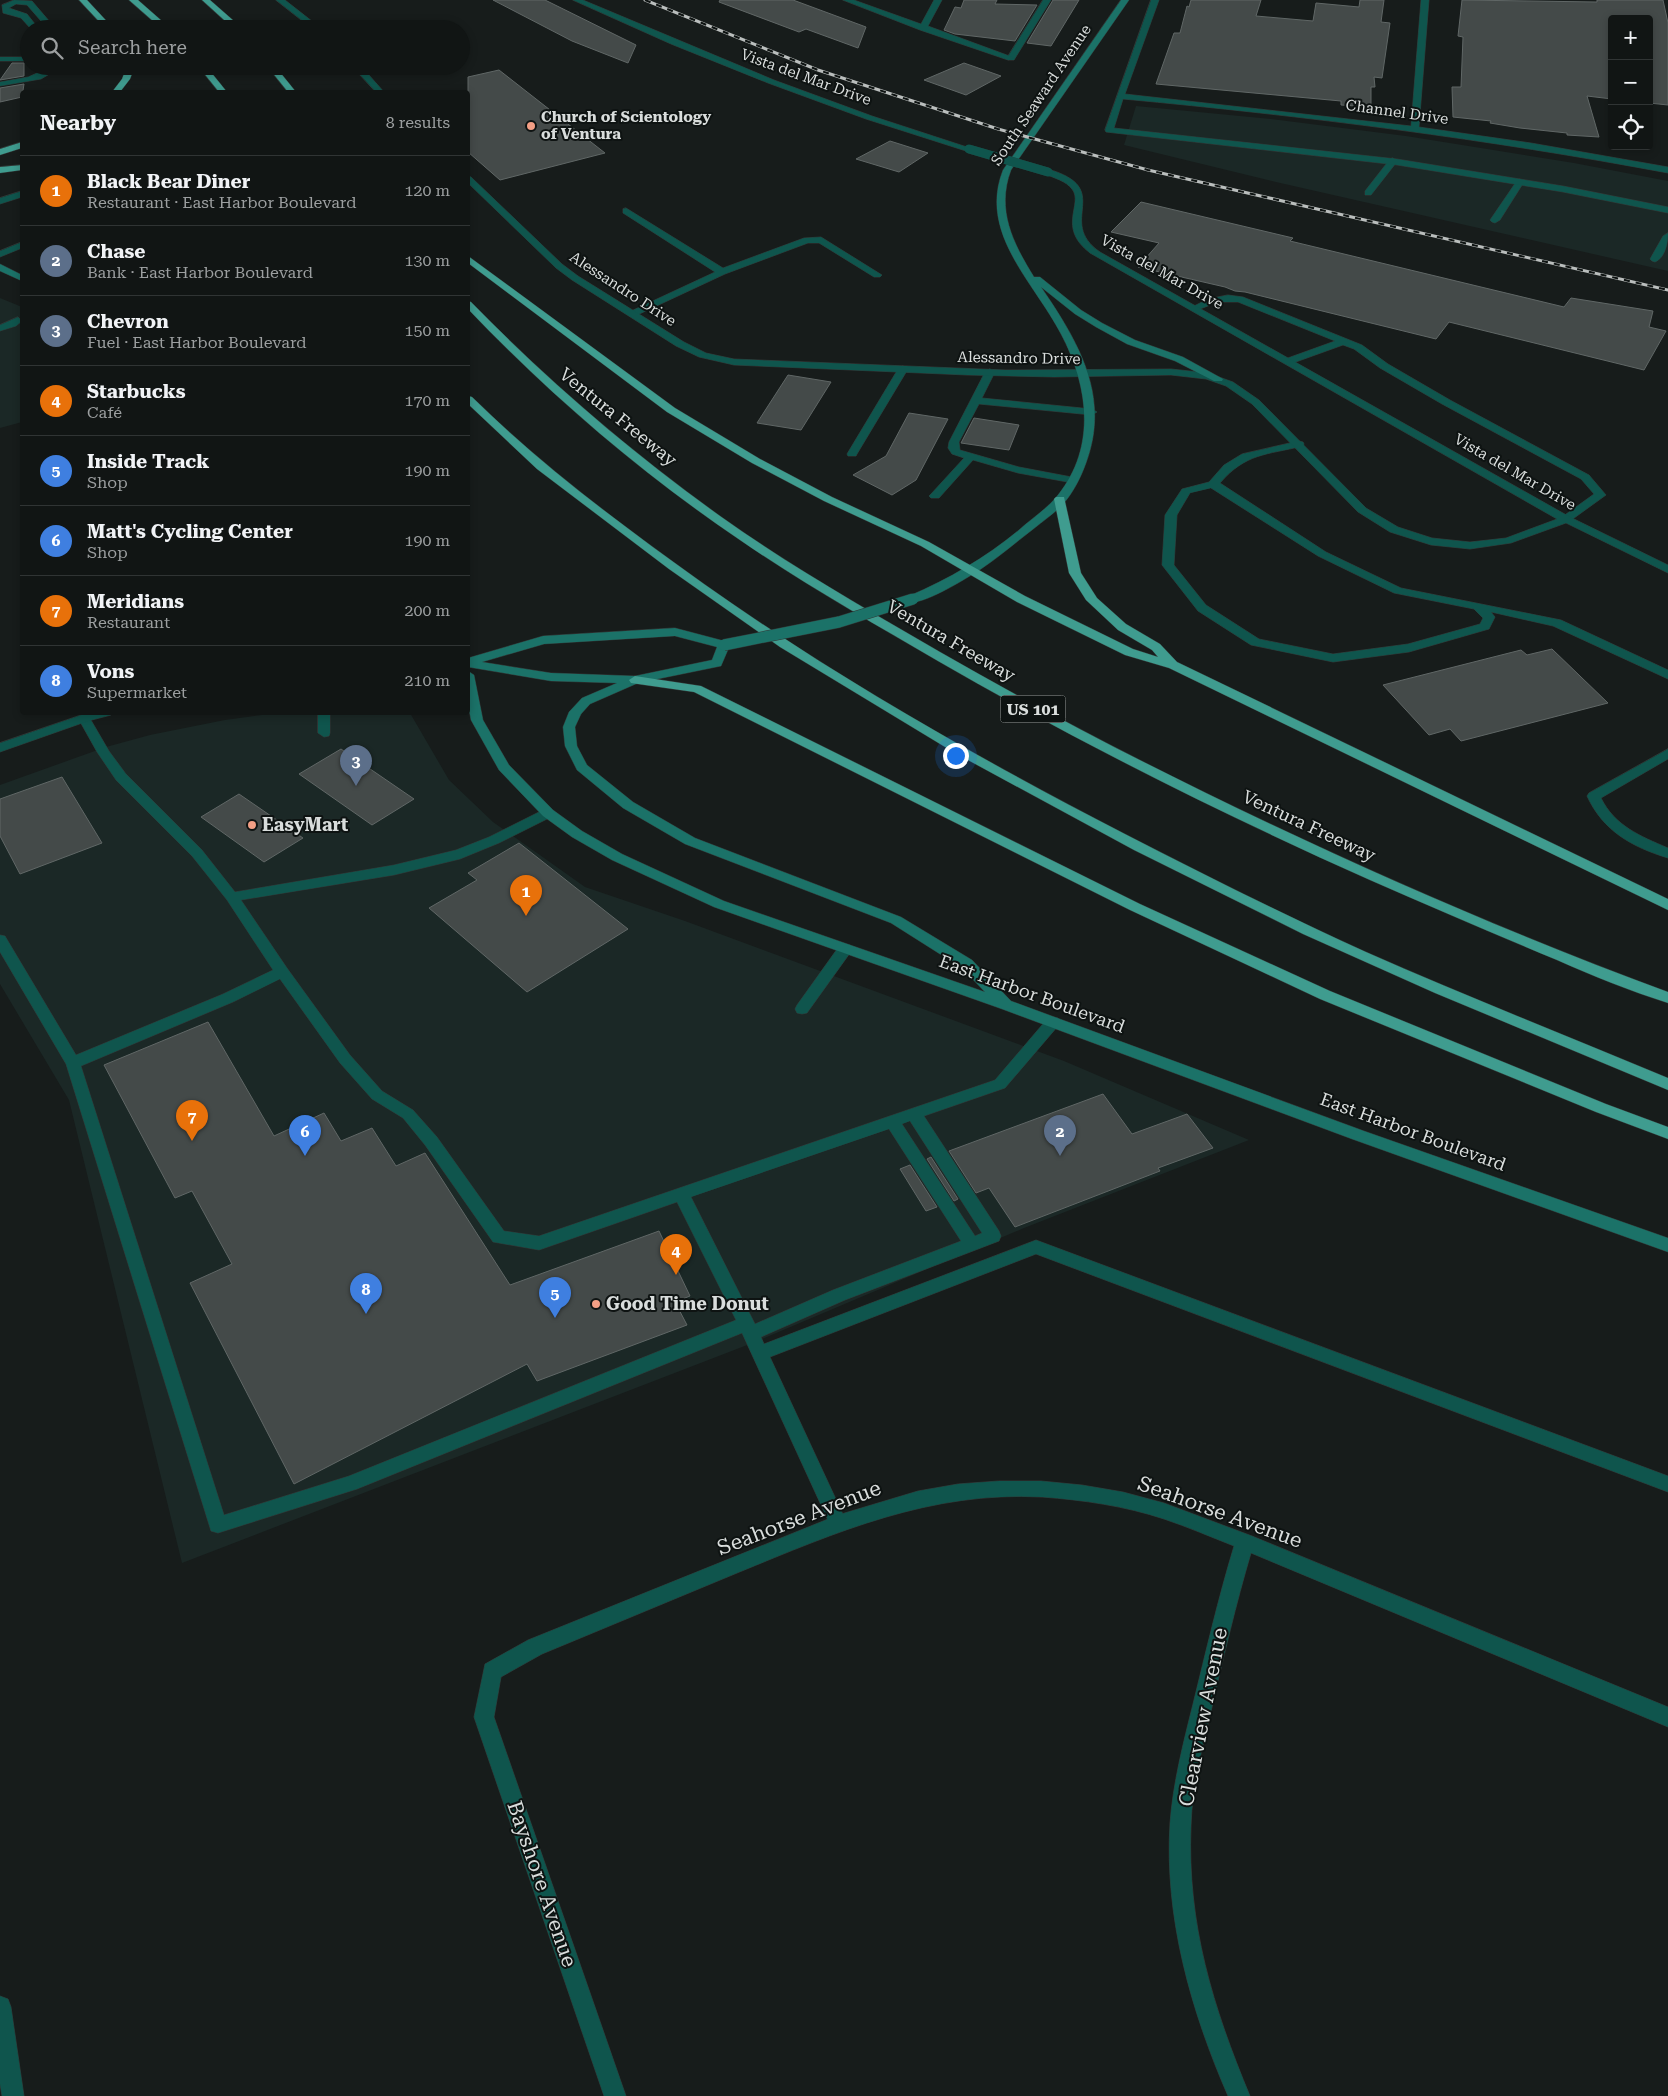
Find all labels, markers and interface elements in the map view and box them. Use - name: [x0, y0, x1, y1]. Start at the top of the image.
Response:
- map controls: [1608, 15, 1653, 150]
- button: +: [1608, 15, 1653, 60]
- search box: [20, 20, 470, 75]
- street label: South Seaward Avenue: [987, 21, 1095, 169]
- icon: search: [38, 34, 66, 62]
- text: Search here: [78, 36, 187, 59]
- street label: Vista del Mar Drive: [738, 45, 874, 109]
- button: −: [1608, 60, 1653, 105]
- street label: Channel Drive: [1344, 96, 1450, 128]
- button: locate: [1608, 105, 1653, 150]
- place label: Church of Scientology of Ventura: [541, 108, 711, 143]
- text: Nearby: [40, 111, 116, 135]
- text: 8 results: [386, 113, 450, 132]
- marker: Church of Scientology of Ventura: [525, 120, 537, 132]
- text: Black Bear Diner: [87, 170, 250, 193]
- text: 1: [52, 181, 60, 200]
- text: 120 m: [404, 181, 450, 200]
- text: Restaurant · East Harbor Boulevard: [87, 193, 357, 212]
- street label: Vista del Mar Drive: [1098, 231, 1226, 313]
- text: Chase: [87, 240, 145, 263]
- street label: Alessandro Drive: [566, 248, 680, 330]
- text: 2: [52, 251, 60, 270]
- text: 130 m: [404, 251, 450, 270]
- text: Bank · East Harbor Boulevard: [87, 263, 313, 282]
- text: Chevron: [87, 310, 169, 333]
- text: 3: [52, 321, 60, 340]
- text: 150 m: [404, 321, 450, 340]
- text: Fuel · East Harbor Boulevard: [87, 333, 307, 352]
- street label: Alessandro Drive: [957, 348, 1081, 368]
- street label: Ventura Freeway: [556, 363, 681, 471]
- text: Starbucks: [87, 380, 186, 403]
- text: 4: [52, 391, 60, 410]
- text: 170 m: [404, 391, 450, 410]
- text: Café: [87, 403, 122, 422]
- street label: Vista del Mar Drive: [1451, 430, 1579, 514]
- text: Inside Track: [87, 450, 209, 473]
- text: 5: [52, 461, 60, 480]
- text: 190 m: [404, 461, 450, 480]
- text: Shop: [87, 473, 128, 492]
- text: Matt's Cycling Center: [87, 520, 293, 543]
- text: 6: [52, 531, 60, 550]
- text: 190 m: [404, 531, 450, 550]
- text: Shop: [87, 543, 128, 562]
- text: Meridians: [87, 590, 184, 613]
- street label: Ventura Freeway: [883, 595, 1019, 686]
- text: 7: [52, 601, 60, 620]
- text: 200 m: [404, 601, 450, 620]
- text: Restaurant: [87, 613, 170, 632]
- text: Vons: [87, 660, 134, 683]
- text: 8: [52, 671, 60, 690]
- text: 210 m: [404, 671, 450, 690]
- text: Supermarket: [87, 683, 187, 702]
- road number: US 101: [1000, 696, 1066, 722]
- your location: [943, 743, 969, 769]
- pin: 3: [340, 745, 372, 786]
- street label: Ventura Freeway: [1239, 785, 1380, 866]
- place label: EasyMart: [262, 814, 348, 835]
- marker: EasyMart: [246, 819, 258, 831]
- pin: 1: [510, 875, 542, 916]
- street label: East Harbor Boulevard: [936, 950, 1128, 1037]
- street label: East Harbor Boulevard: [1317, 1088, 1509, 1175]
- pin: 7: [176, 1100, 208, 1141]
- pin: 6: [289, 1115, 321, 1156]
- pin: 2: [1044, 1115, 1076, 1156]
- pin: 4: [660, 1234, 692, 1275]
- pin: 8: [350, 1273, 382, 1314]
- pin: 5: [539, 1277, 571, 1318]
- place label: Good Time Donut: [606, 1293, 769, 1314]
- marker: Good Time Donut: [590, 1298, 602, 1310]
- street label: Seahorse Avenue: [1134, 1471, 1306, 1553]
- street label: Seahorse Avenue: [714, 1476, 884, 1560]
- street label: Clearview Avenue: [1174, 1626, 1232, 1808]
- street label: Bayshore Avenue: [502, 1798, 582, 1970]

